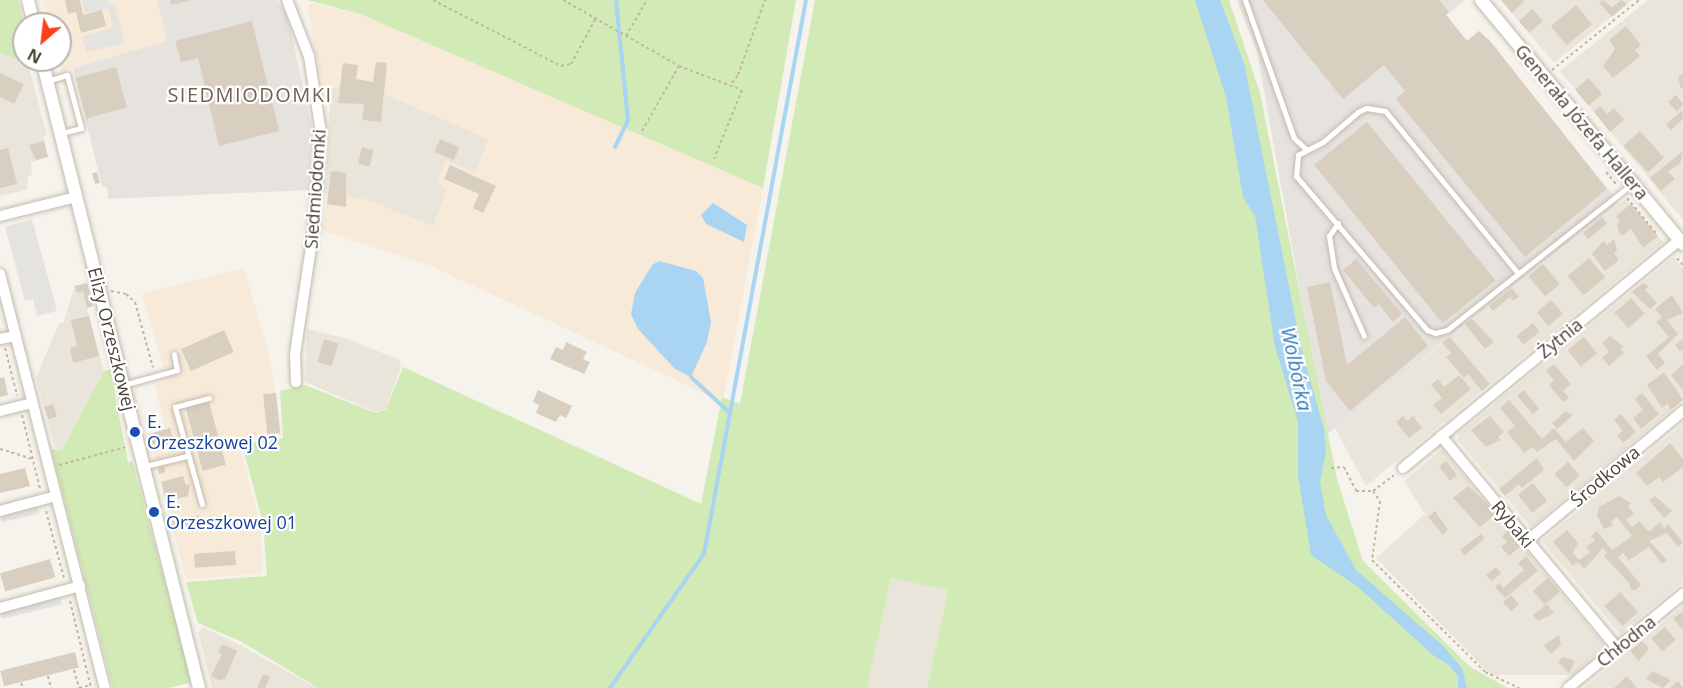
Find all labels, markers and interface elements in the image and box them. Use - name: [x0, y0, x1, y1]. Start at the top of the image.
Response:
- north arrow: [12, 12, 72, 72]
- street label: Generała Józefa Hallera: [1511, 40, 1653, 204]
- text: N: [24, 43, 45, 69]
- district label: SIEDMIODOMKI: [167, 82, 333, 106]
- street label: Siedmiodomki: [300, 128, 330, 250]
- street label: Elizy Orzeszkowej: [84, 265, 140, 413]
- street label: Żytnia: [1533, 313, 1587, 363]
- water label: Wolbórka: [1276, 325, 1318, 413]
- place label: E. Orzeszkowej 02: [147, 411, 278, 454]
- marker: E. Orzeszkowej 02: [128, 425, 142, 439]
- street label: Środkowa: [1566, 441, 1644, 511]
- place label: E. Orzeszkowej 01: [166, 491, 297, 534]
- street label: Rybaki: [1487, 496, 1539, 552]
- marker: E. Orzeszkowej 01: [147, 505, 161, 519]
- street label: Chłodna: [1592, 611, 1660, 671]

